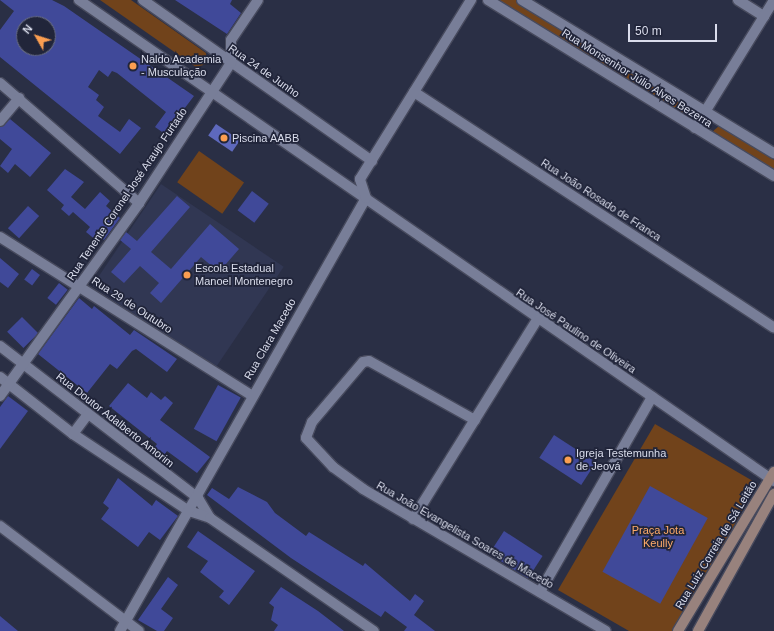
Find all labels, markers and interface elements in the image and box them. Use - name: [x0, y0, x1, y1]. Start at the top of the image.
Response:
- north arrow: [16, 16, 56, 56]
- scale bar: [630, 16, 719, 42]
- text: N: [20, 22, 35, 36]
- text: 50 m: [635, 24, 662, 38]
- street label: Rua Monsenhor Júlio Alves Bezerra: [559, 26, 715, 130]
- street label: Rua 24 de Junho: [226, 42, 302, 100]
- place label: Naldo Academia - Musculação: [141, 53, 222, 79]
- marker: Naldo Academia - Musculação: [128, 61, 138, 71]
- street label: Rua Tenente Coronel José Araujo Furtado: [64, 105, 190, 283]
- place label: Piscina AABB: [232, 131, 300, 145]
- marker: Piscina AABB: [219, 133, 229, 143]
- street label: Rua João Rosado de Franca: [538, 156, 664, 244]
- place label: Escola Estadual Manoel Montenegro: [195, 262, 293, 288]
- marker: Escola Estadual Manoel Montenegro: [182, 270, 192, 280]
- street label: Rua 29 de Outubro: [89, 274, 175, 336]
- street label: Rua José Paulino de Oliveira: [514, 286, 638, 376]
- street label: Rua Clara Macedo: [241, 296, 299, 382]
- street label: Rua Doutor Adalberto Amorim: [53, 369, 177, 471]
- place label: Igreja Testemunha de Jeová: [576, 447, 666, 473]
- marker: Igreja Testemunha de Jeová: [563, 455, 573, 465]
- street label: Rua Luiz Correia de Sá Leitão: [672, 478, 760, 612]
- street label: Rua João Evangelista Soares de Macedo: [374, 479, 556, 591]
- park label: Praça Jota Keully: [632, 524, 684, 550]

